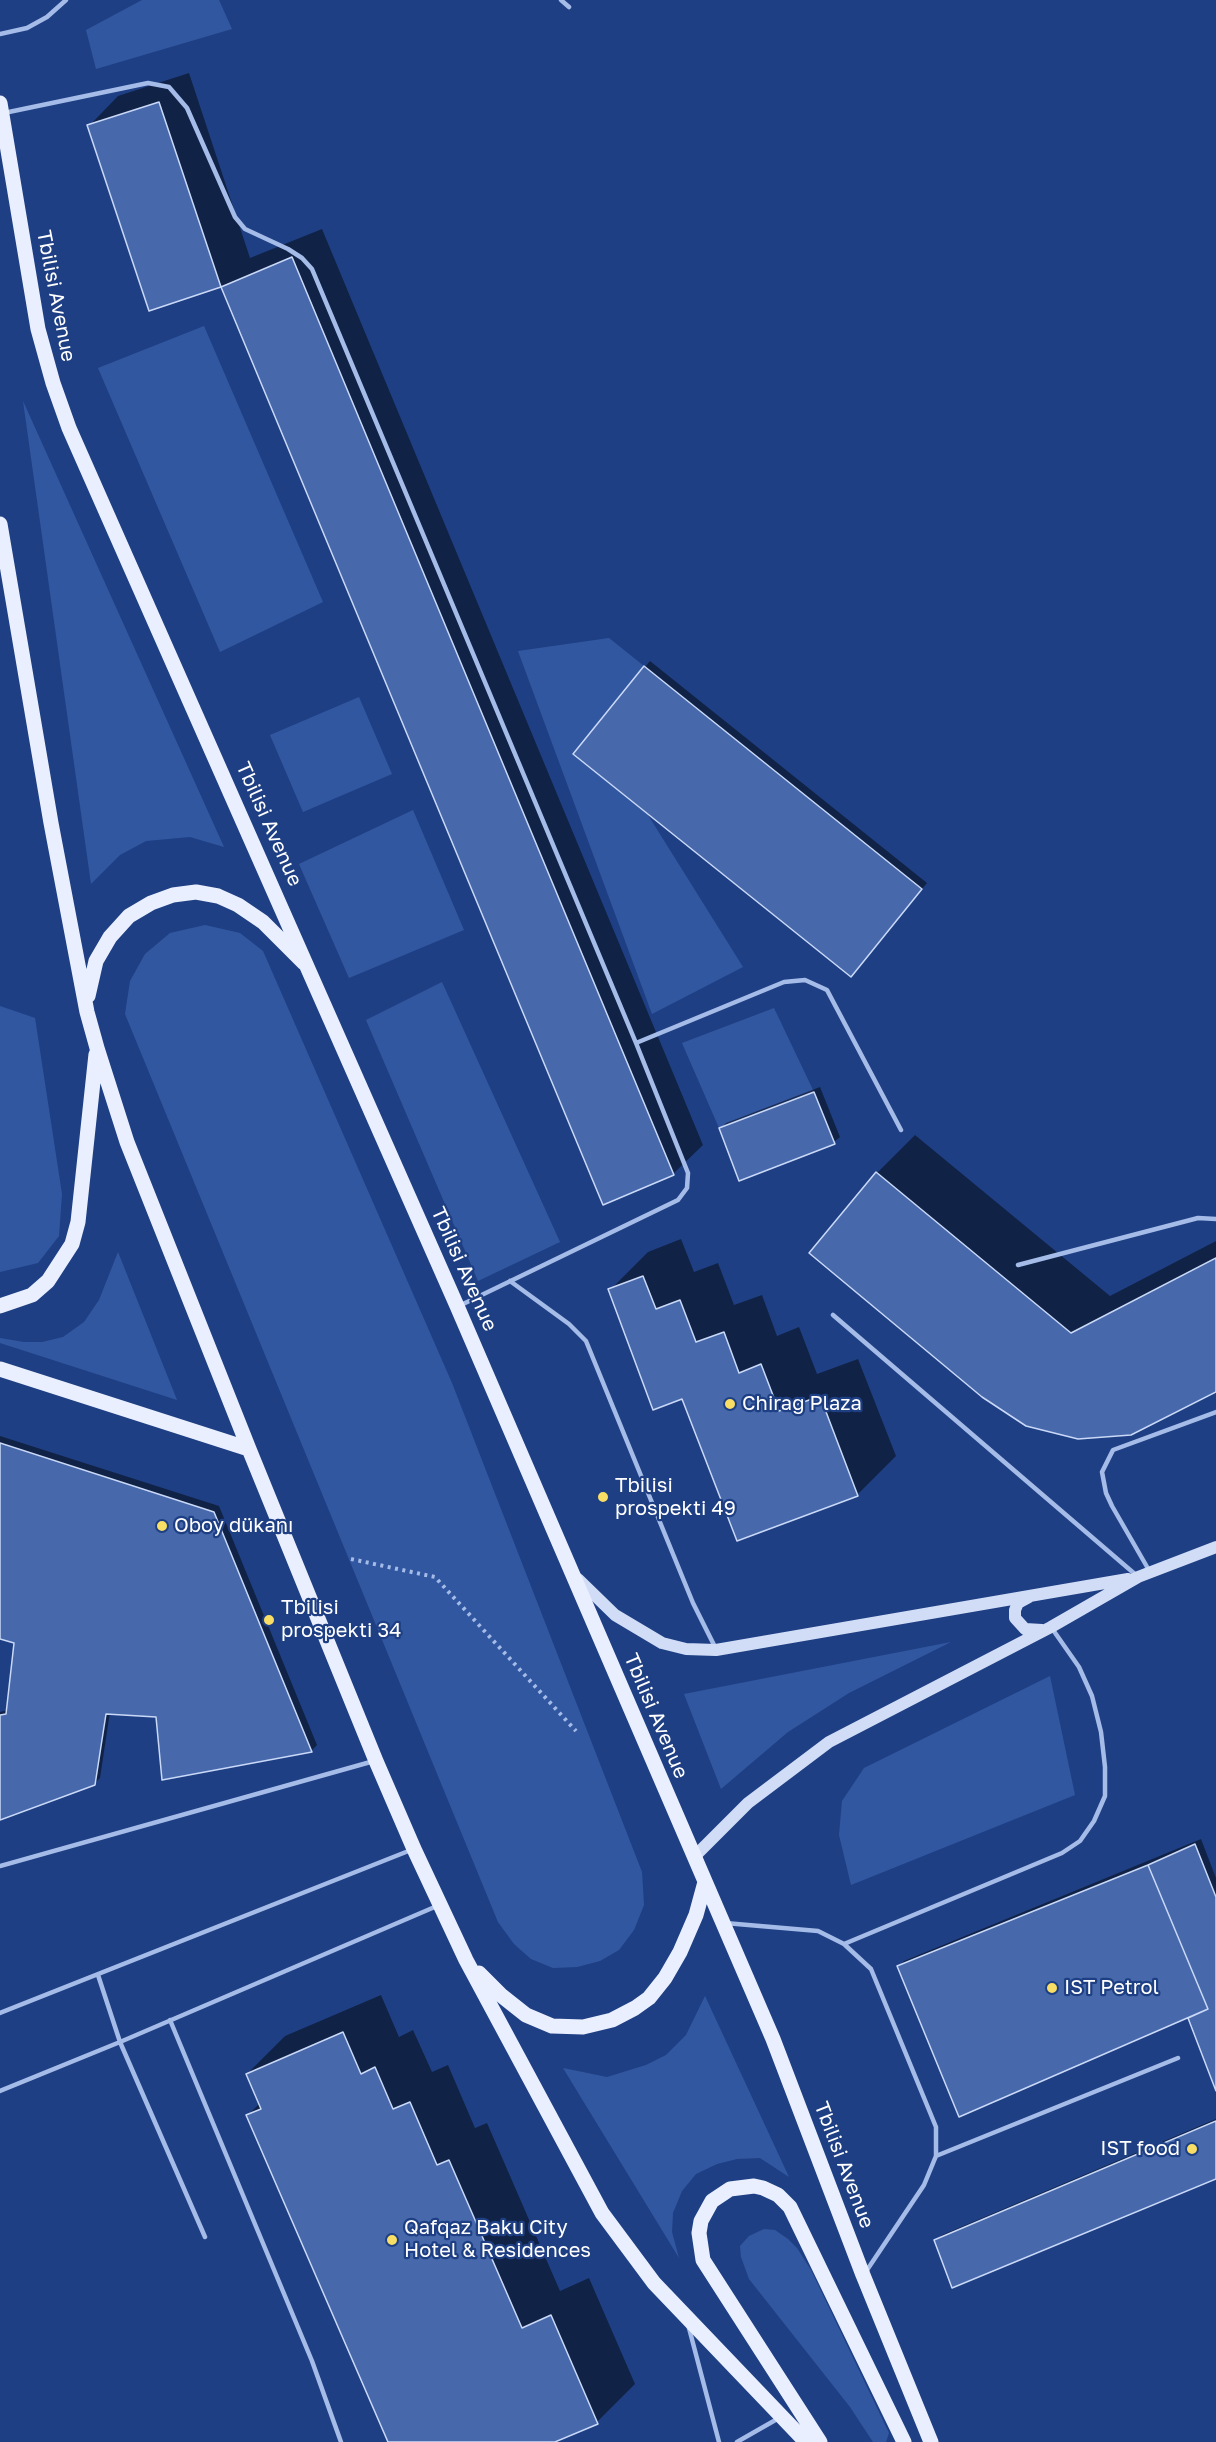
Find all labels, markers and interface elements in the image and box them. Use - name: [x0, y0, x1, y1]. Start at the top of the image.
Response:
- street label: Tbilisi Avenue: [31, 228, 81, 364]
- street label: Tbilisi Avenue: [231, 758, 307, 890]
- street label: Tbilisi Avenue: [426, 1203, 502, 1335]
- place label: Chirag Plaza: [742, 1392, 862, 1416]
- marker: Chirag Plaza: [723, 1397, 737, 1411]
- place label: Tbilisi prospekti 49: [615, 1474, 736, 1521]
- marker: Tbilisi prospekti 49: [596, 1490, 610, 1504]
- place label: Oboy dükanı: [174, 1514, 293, 1538]
- marker: Oboy dükanı: [155, 1519, 169, 1533]
- place label: Tbilisi prospekti 34: [281, 1596, 401, 1643]
- marker: Tbilisi prospekti 34: [262, 1613, 276, 1627]
- street label: Tbilisi Avenue: [619, 1650, 693, 1782]
- place label: IST Petrol: [1064, 1976, 1159, 2000]
- marker: IST Petrol: [1045, 1981, 1059, 1995]
- street label: Tbilisi Avenue: [809, 2098, 879, 2232]
- place label: IST food: [1100, 2137, 1180, 2161]
- marker: IST food: [1185, 2142, 1199, 2156]
- place label: Qafqaz Baku City Hotel & Residences: [404, 2216, 591, 2263]
- marker: Qafqaz Baku City Hotel & Residences: [385, 2233, 399, 2247]

